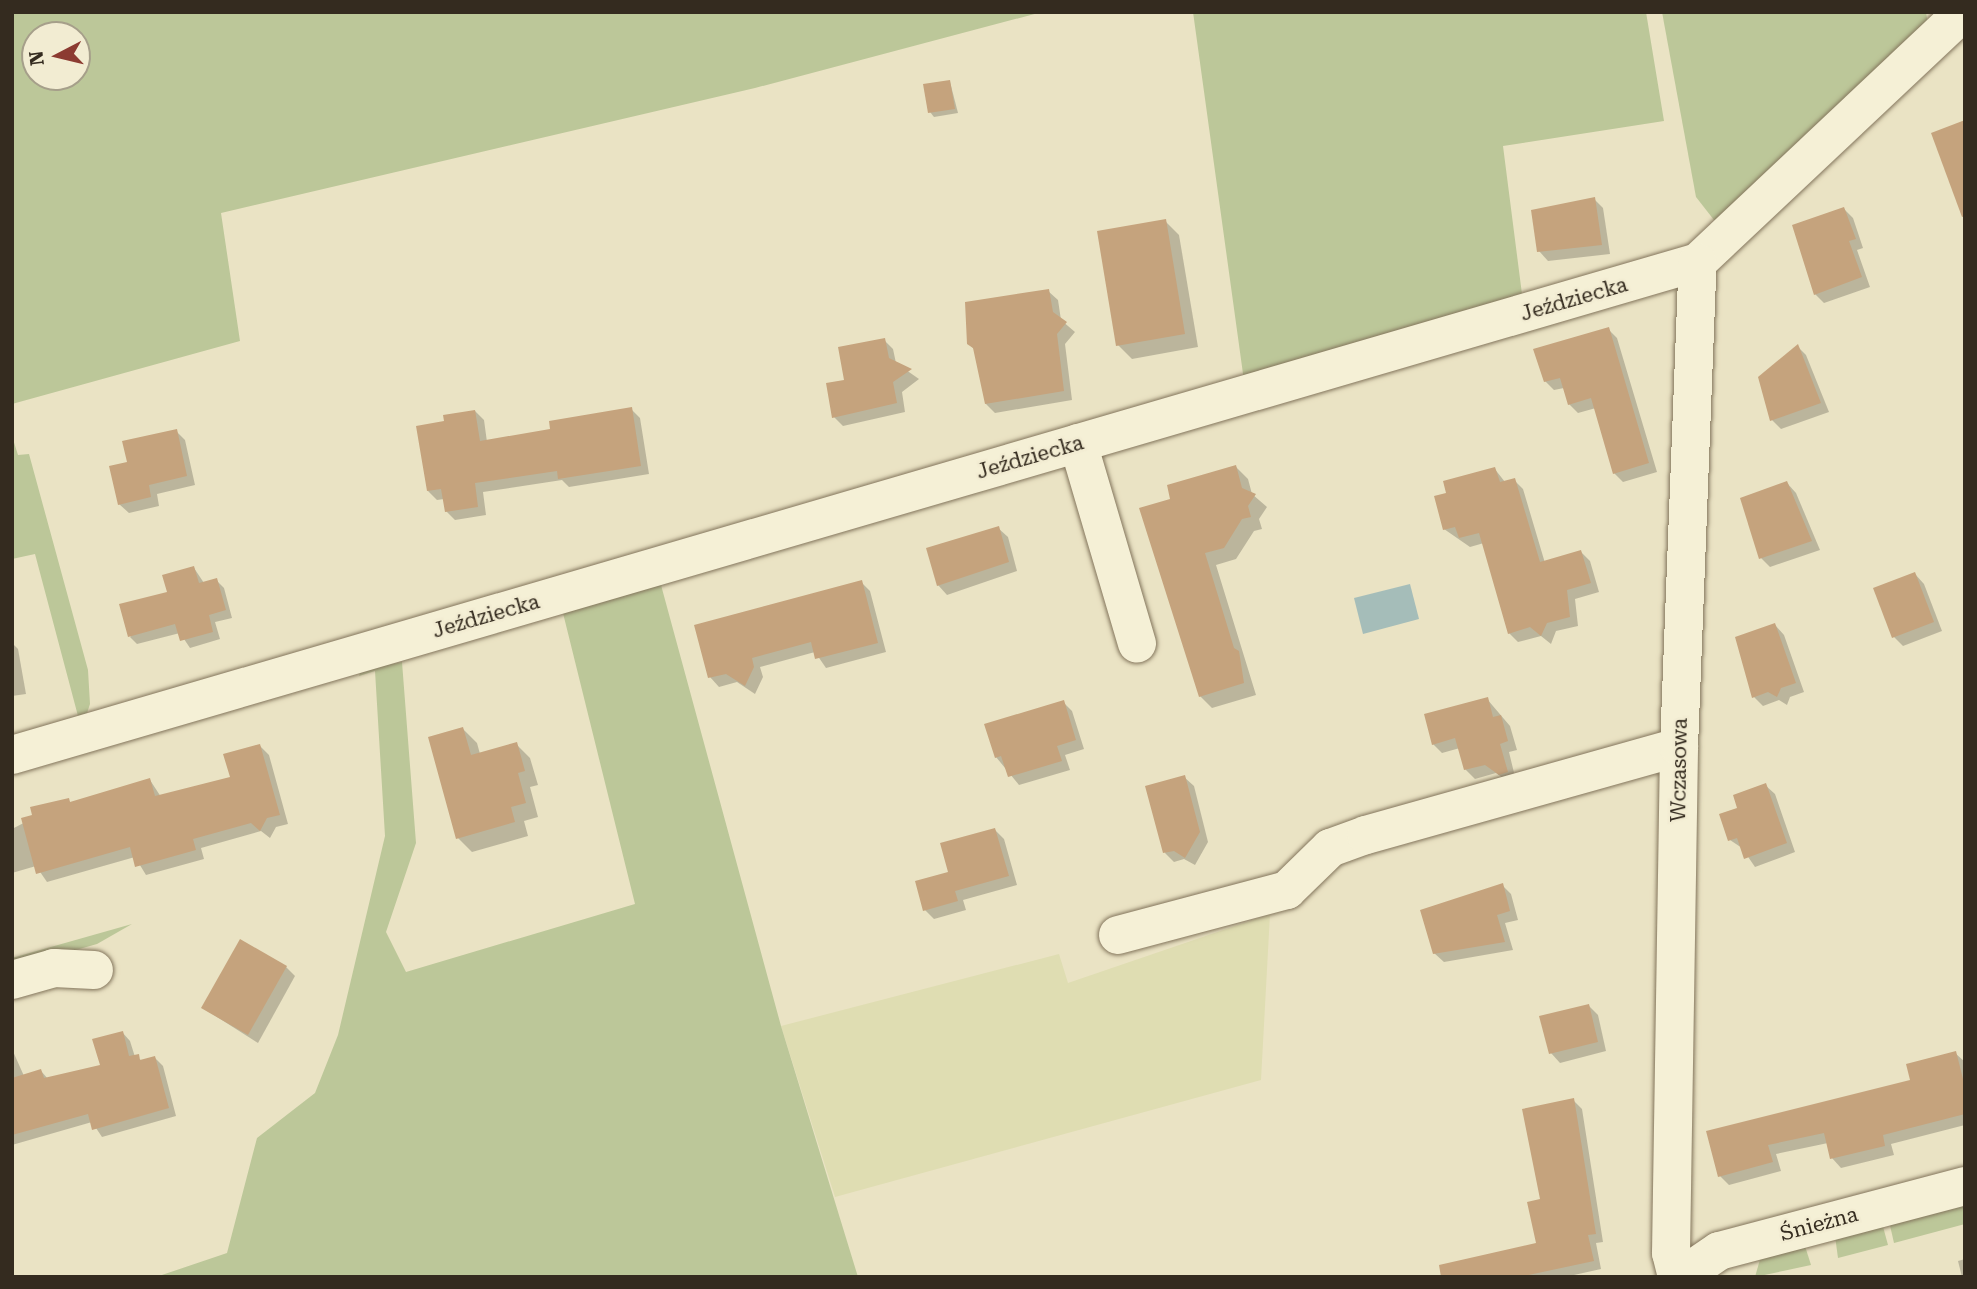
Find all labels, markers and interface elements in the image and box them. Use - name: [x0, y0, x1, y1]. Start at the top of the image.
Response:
- north arrow: [21, 21, 91, 91]
- text: N: [24, 50, 49, 67]
- street label: Jeździecka: [1518, 272, 1630, 326]
- street label: Jeździecka: [974, 430, 1086, 484]
- street label: Jeździecka: [430, 589, 542, 643]
- street label: Wczasowa: [1665, 718, 1693, 822]
- street label: Śnieżna: [1777, 1202, 1861, 1246]

